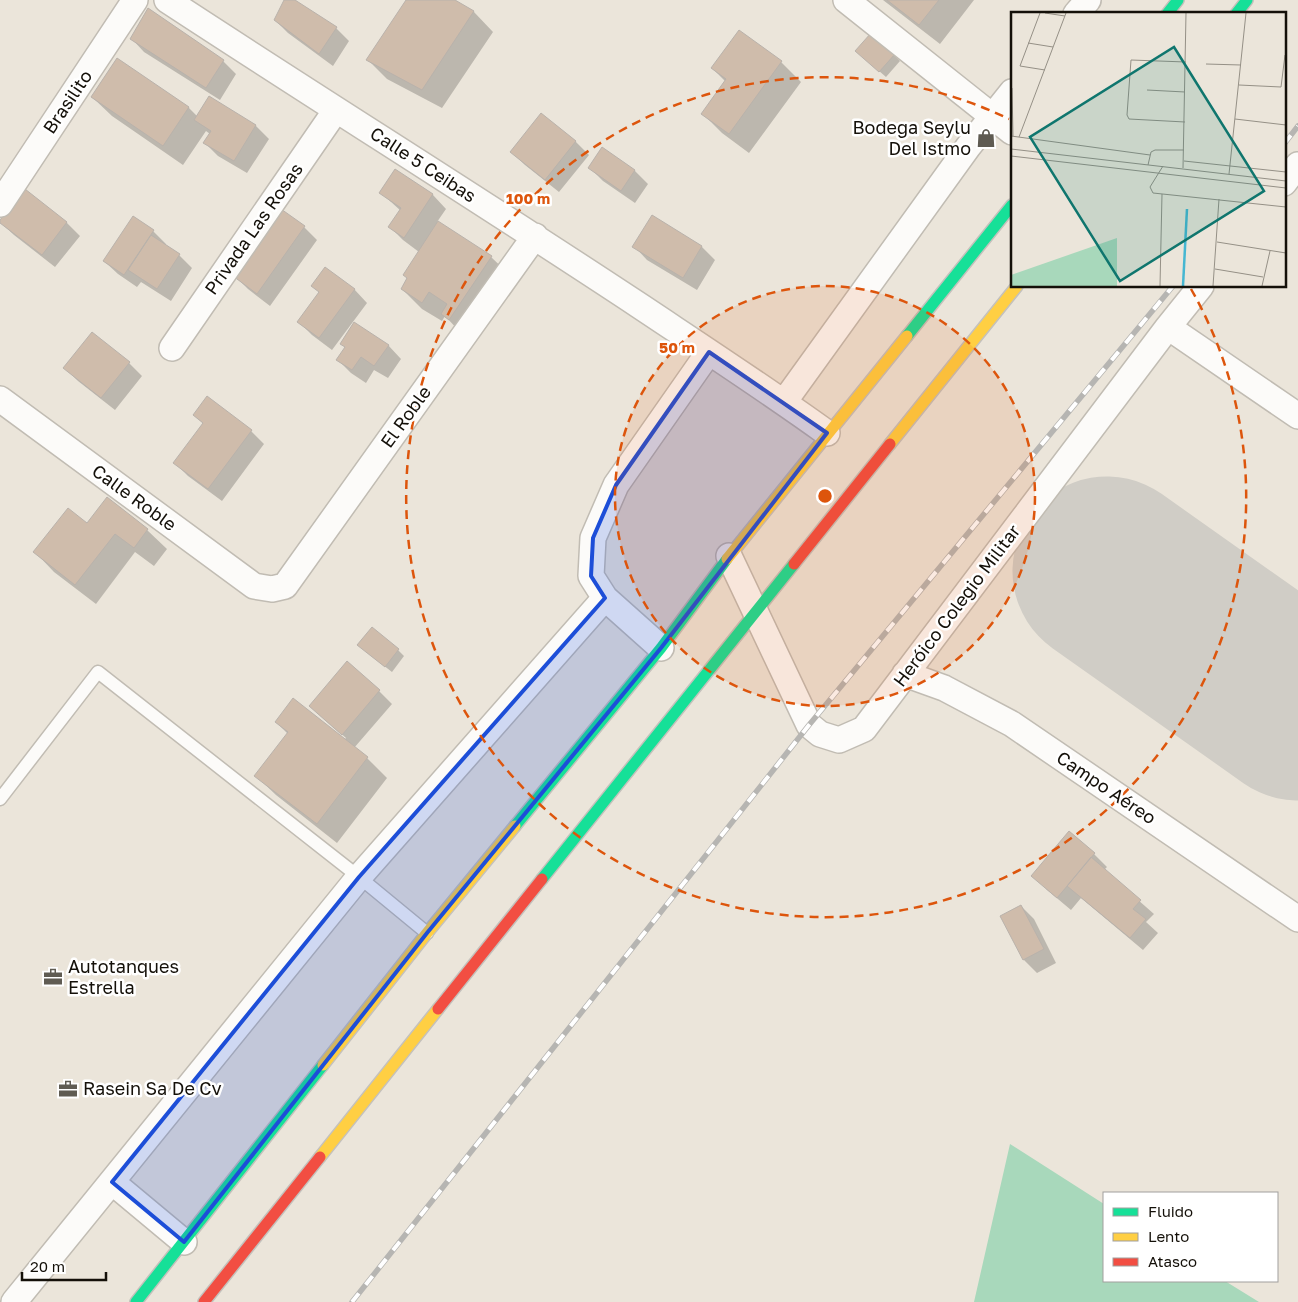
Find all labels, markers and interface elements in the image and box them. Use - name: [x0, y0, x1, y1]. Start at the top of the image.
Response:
- inset map: [1011, 12, 1286, 288]
- street label: Brasilito: [38, 65, 96, 137]
- place label: Bodega Seylu Del Istmo: [853, 116, 971, 159]
- street label: Calle 5 Ceibas: [366, 122, 481, 207]
- shop icon: Bodega Seylu Del Istmo: [975, 127, 997, 149]
- street label: Privada Las Rosas: [199, 158, 307, 299]
- text: 100 m: [506, 189, 550, 207]
- text: 50 m: [659, 338, 695, 356]
- street label: El Roble: [375, 381, 435, 452]
- street label: Calle Roble: [88, 459, 181, 535]
- centre of rings: [816, 487, 834, 505]
- street label: Heróico Colegio Militar: [888, 520, 1024, 691]
- street label: Campo Aéreo: [1053, 746, 1160, 828]
- place label: Autotanques Estrella: [68, 955, 179, 998]
- office icon: Autotanques Estrella: [42, 966, 64, 988]
- place label: Rasein Sa De Cv: [83, 1077, 222, 1099]
- office icon: Rasein Sa De Cv: [57, 1078, 79, 1100]
- legend: [1103, 1192, 1278, 1282]
- text: Fluido: [1148, 1202, 1193, 1220]
- text: Lento: [1148, 1227, 1189, 1245]
- scale bar: [22, 1250, 106, 1282]
- text: Atasco: [1148, 1252, 1197, 1270]
- text: 20 m: [30, 1257, 65, 1275]

